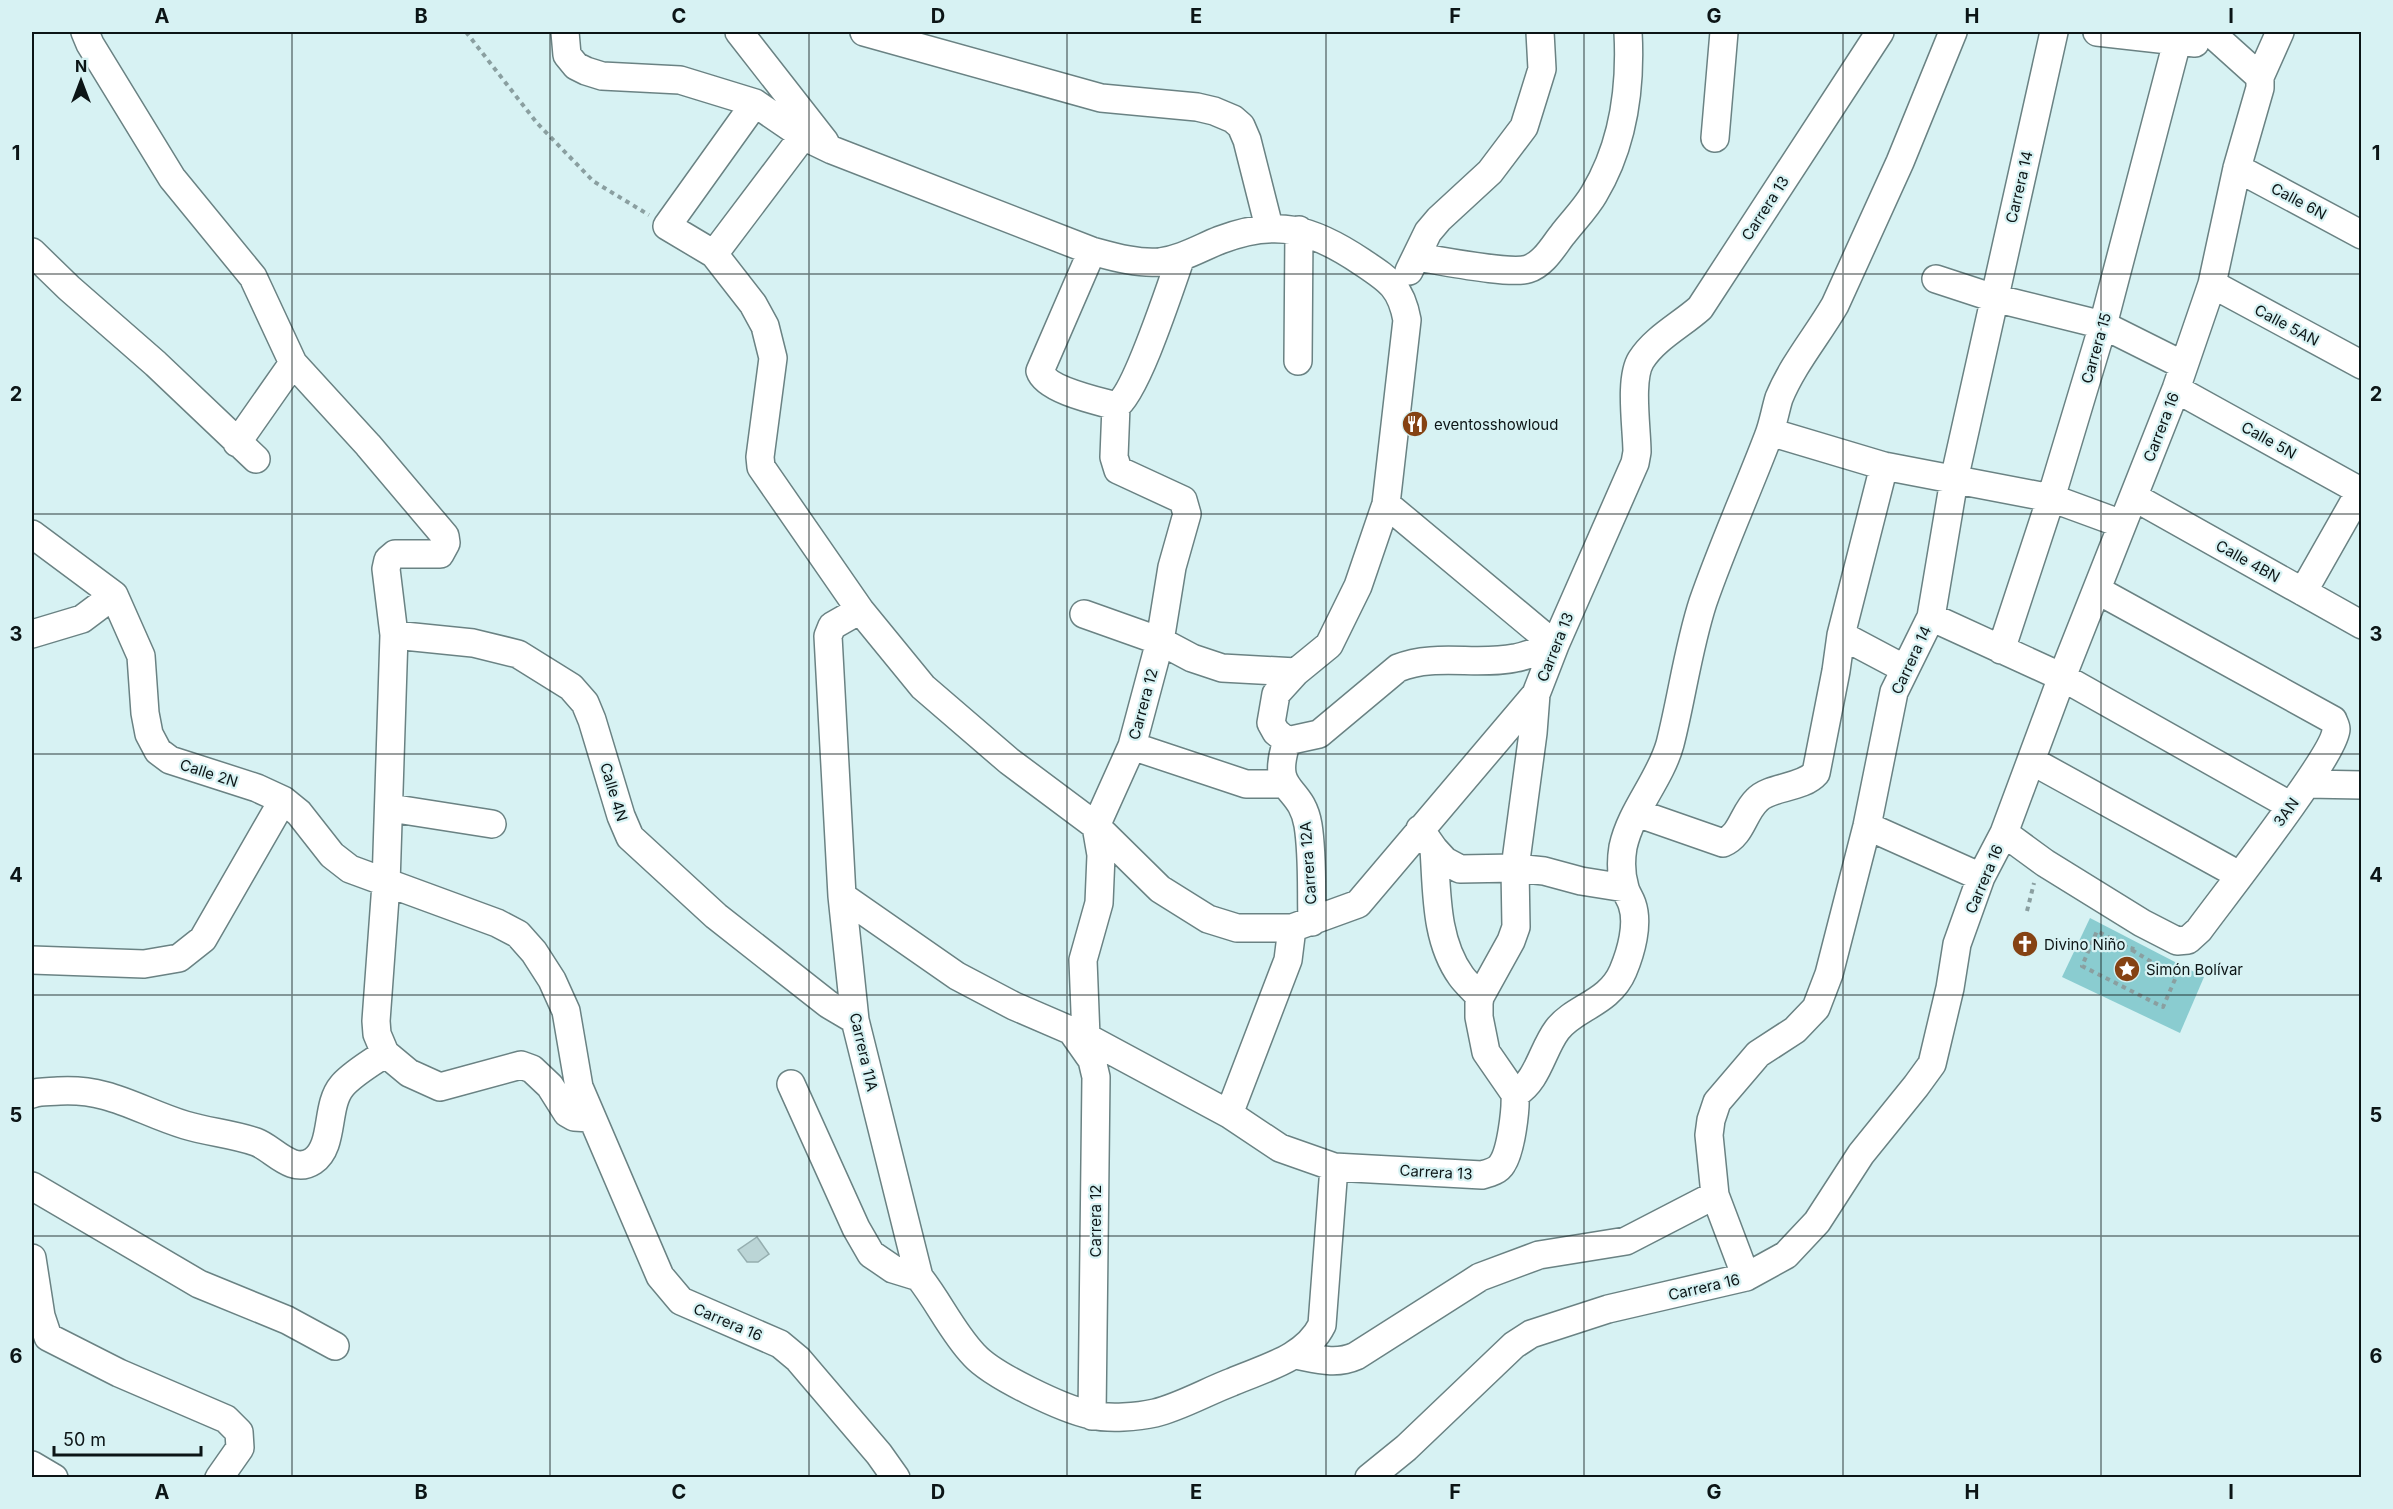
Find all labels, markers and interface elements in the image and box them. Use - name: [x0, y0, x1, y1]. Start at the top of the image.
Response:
- text: A: [155, 4, 170, 28]
- text: B: [414, 4, 428, 28]
- text: C: [672, 4, 686, 28]
- text: D: [931, 4, 945, 28]
- text: E: [1190, 4, 1202, 28]
- text: F: [1449, 4, 1461, 28]
- text: G: [1706, 4, 1722, 28]
- text: H: [1965, 4, 1979, 28]
- text: I: [2228, 4, 2234, 28]
- north arrow: [51, 51, 111, 111]
- text: N: [75, 56, 87, 76]
- text: 1: [12, 141, 20, 165]
- text: 1: [2372, 141, 2380, 165]
- street label: Carrera 14: [2001, 149, 2037, 225]
- street label: Carrera 13: [1737, 172, 1793, 244]
- street label: Calle 6N: [2268, 178, 2330, 224]
- street label: Calle 5AN: [2251, 300, 2323, 350]
- street label: Carrera 15: [2077, 310, 2115, 386]
- text: 2: [10, 382, 22, 406]
- text: 2: [2370, 382, 2382, 406]
- street label: Carrera 16: [2139, 389, 2183, 465]
- restaurant icon: eventosshowloud: [1400, 409, 1430, 439]
- place label: eventosshowloud: [1434, 415, 1558, 434]
- street label: Calle 5N: [2238, 417, 2300, 463]
- street label: Calle 4BN: [2213, 536, 2283, 586]
- street label: Carrera 13: [1533, 610, 1577, 684]
- text: 3: [10, 622, 22, 646]
- text: 3: [2370, 622, 2382, 646]
- street label: Carrera 14: [1887, 623, 1935, 697]
- street label: Carrera 12: [1124, 666, 1162, 742]
- street label: Calle 2N: [178, 755, 240, 791]
- street label: Calle 4N: [596, 760, 632, 824]
- street label: 3AN: [2269, 794, 2303, 830]
- street label: Carrera 12A: [1296, 821, 1320, 905]
- street label: Carrera 16: [1961, 842, 2007, 916]
- text: 4: [9, 863, 23, 887]
- text: 4: [2369, 863, 2383, 887]
- church icon: Divino Niño: [2010, 929, 2040, 959]
- place label: Divino Niño: [2044, 935, 2125, 954]
- place icon: Simón Bolívar: [2112, 954, 2142, 984]
- place label: Simón Bolívar: [2146, 960, 2243, 979]
- street label: Carrera 11A: [846, 1011, 882, 1093]
- text: 5: [10, 1103, 22, 1127]
- text: 5: [2370, 1103, 2382, 1127]
- street label: Carrera 13: [1399, 1161, 1473, 1183]
- street label: Carrera 12: [1086, 1185, 1105, 1257]
- street label: Carrera 16: [1666, 1270, 1742, 1304]
- street label: Carrera 16: [691, 1299, 765, 1345]
- text: 6: [10, 1344, 23, 1368]
- text: 6: [2370, 1344, 2383, 1368]
- scale bar: [54, 1419, 201, 1457]
- text: 50 m: [63, 1429, 106, 1450]
- text: A: [155, 1480, 170, 1504]
- text: B: [414, 1480, 428, 1504]
- text: C: [672, 1480, 686, 1504]
- text: D: [931, 1480, 945, 1504]
- text: E: [1190, 1480, 1202, 1504]
- text: F: [1449, 1480, 1461, 1504]
- text: G: [1706, 1480, 1722, 1504]
- text: H: [1965, 1480, 1979, 1504]
- text: I: [2228, 1480, 2234, 1504]

